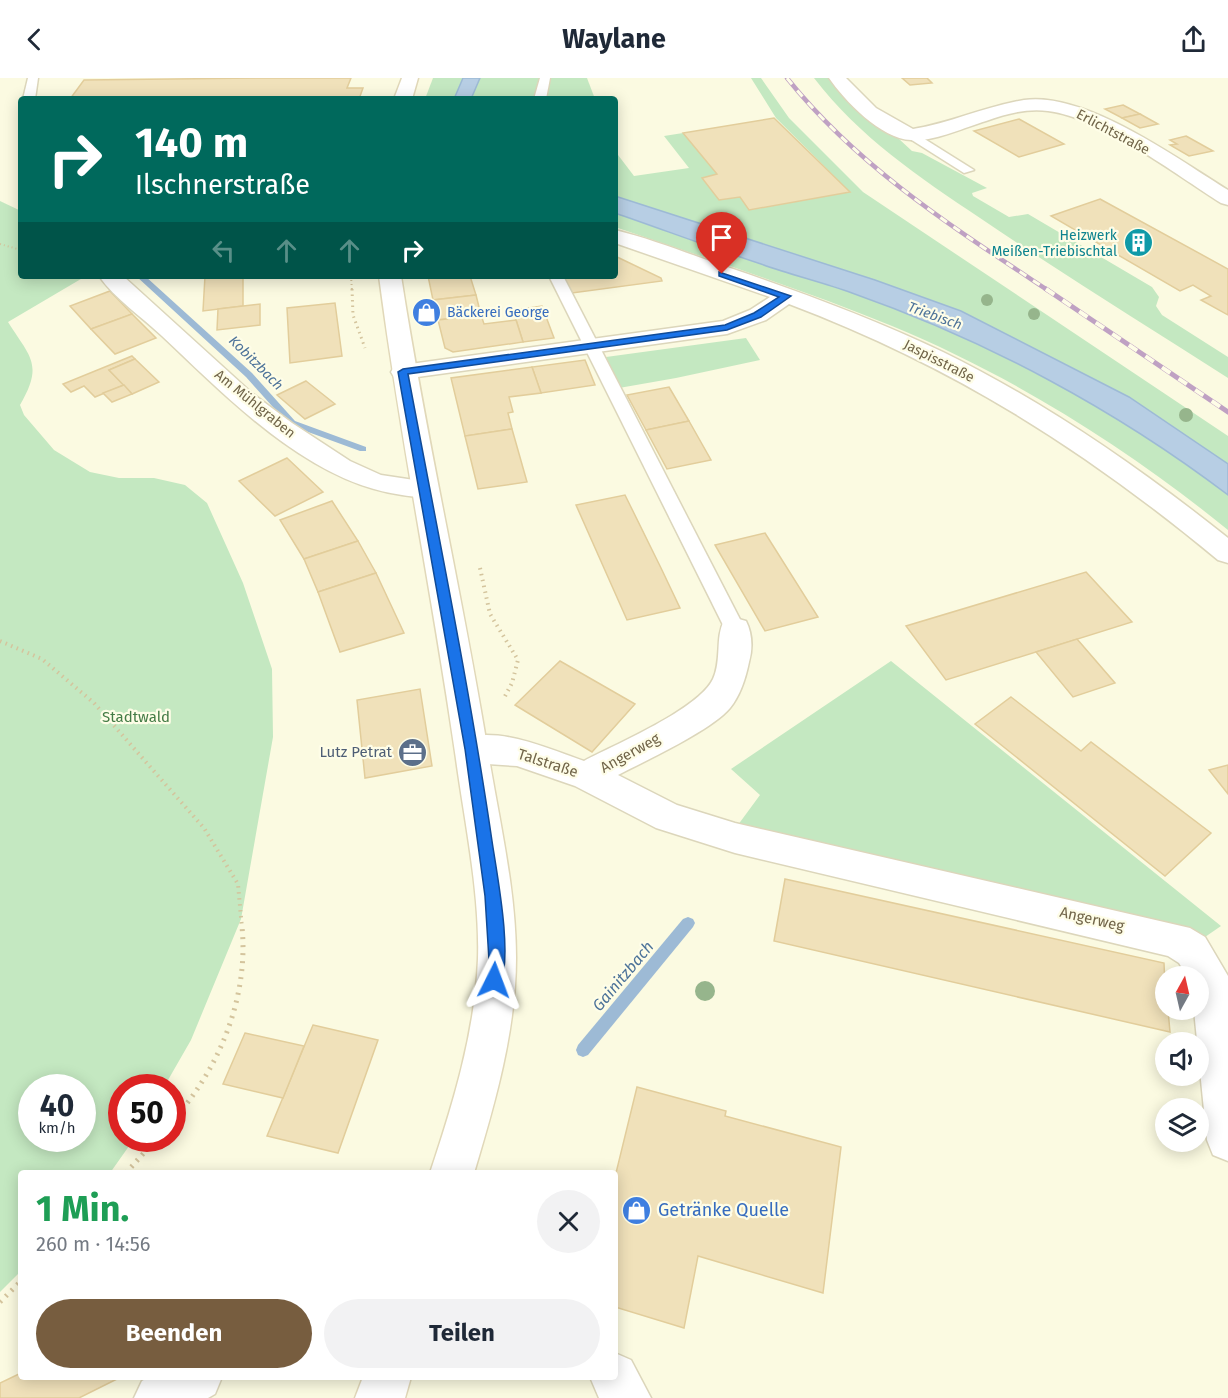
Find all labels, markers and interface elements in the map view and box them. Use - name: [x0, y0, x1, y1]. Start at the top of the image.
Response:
- icon: back: [18, 23, 51, 56]
- text: Waylane: [562, 23, 666, 55]
- icon: share: [1177, 23, 1210, 56]
- street label: Erlichtstraße: [1073, 106, 1153, 158]
- text: 140 m: [135, 118, 248, 168]
- icon: right: [36, 120, 114, 198]
- text: Ilschnerstraße: [135, 169, 310, 201]
- pin: [696, 212, 747, 274]
- icon: arrive: [705, 221, 738, 254]
- place label: Heizwerk Meißen-Triebischtal: [991, 227, 1118, 260]
- building icon: Heizwerk Meißen-Triebischtal: [1122, 227, 1154, 259]
- icon: left: [207, 234, 240, 267]
- icon: ahead: [270, 234, 303, 267]
- icon: ahead: [333, 234, 366, 267]
- icon: right: [396, 234, 429, 267]
- shop icon: Bäckerei George: [410, 296, 442, 328]
- water label: Triebisch: [906, 298, 964, 334]
- place label: Bäckerei George: [447, 304, 549, 321]
- water label: Kobitzbach: [225, 332, 287, 394]
- street label: Jaspisstraße: [901, 336, 977, 386]
- street label: Am Mühlgraben: [211, 366, 299, 442]
- park label: Stadtwald: [102, 708, 170, 726]
- street label: Angerweg: [597, 729, 663, 777]
- office icon: Lutz Petrat: [397, 736, 429, 768]
- place label: Lutz Petrat: [319, 743, 393, 761]
- street label: Talstraße: [516, 745, 580, 781]
- street label: Angerweg: [1058, 903, 1126, 935]
- water label: Gainitzbach: [588, 937, 658, 1015]
- position arrow: [462, 948, 526, 1012]
- north arrow: [1155, 966, 1209, 1020]
- map controls: [1155, 966, 1209, 1152]
- button: sound: [1155, 1032, 1209, 1086]
- speed limit sign: 50: [108, 1074, 186, 1152]
- text: 40: [40, 1088, 74, 1124]
- button: layers: [1155, 1098, 1209, 1152]
- text: km/h: [38, 1119, 76, 1137]
- text: 1 Min.: [36, 1187, 129, 1231]
- button: close: [537, 1190, 600, 1253]
- shop icon: Getränke Quelle: [621, 1194, 653, 1226]
- place label: Getränke Quelle: [658, 1199, 789, 1221]
- text: 260 m · 14:56: [36, 1232, 150, 1256]
- button: Beenden: [36, 1299, 312, 1368]
- button: Teilen: [324, 1299, 600, 1368]

